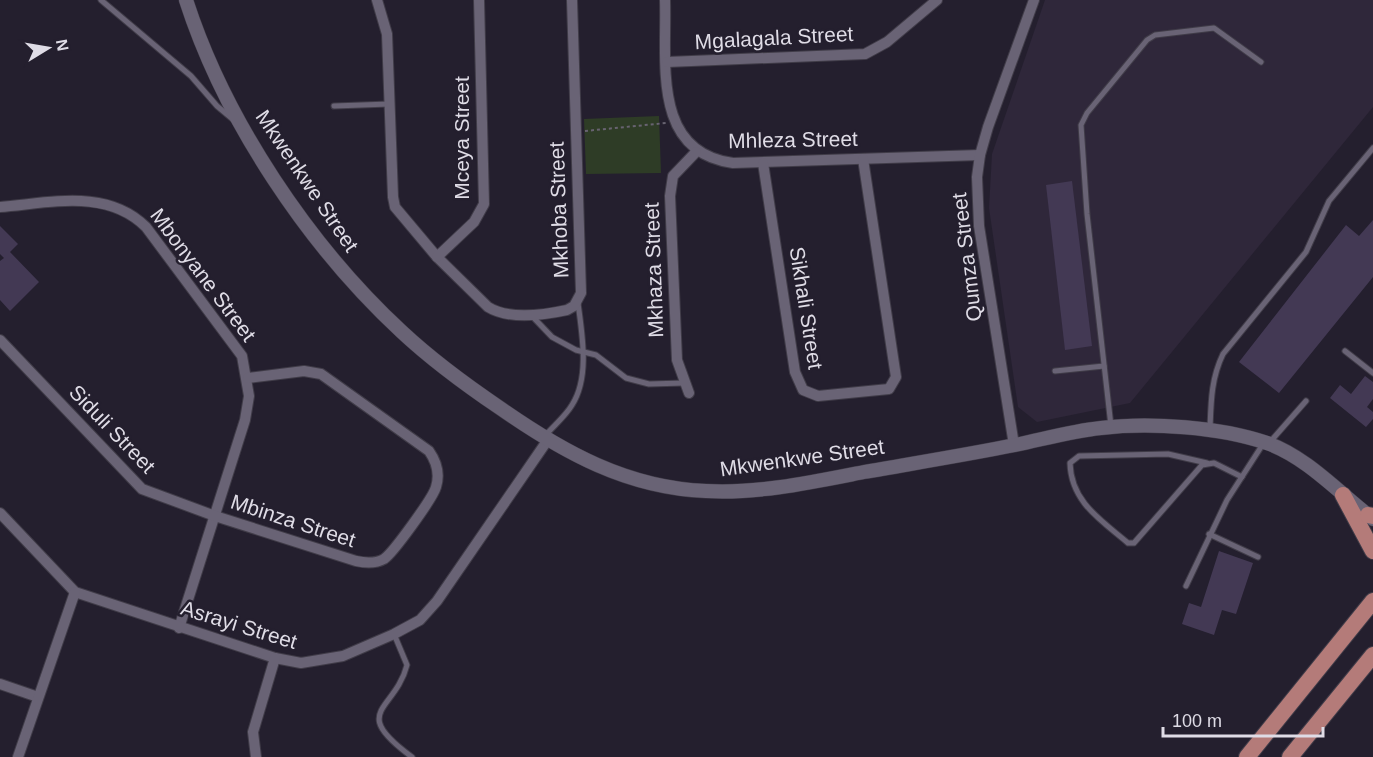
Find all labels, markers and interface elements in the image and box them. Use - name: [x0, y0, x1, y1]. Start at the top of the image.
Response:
- north arrow: [18, 18, 78, 78]
- street label: Mgalagala Street: [694, 22, 854, 53]
- text: N: [53, 38, 72, 53]
- street label: Mceya Street: [450, 76, 473, 200]
- street label: Mkwenkwe Street: [252, 106, 363, 256]
- street label: Mhleza Street: [728, 127, 858, 152]
- street label: Mkhoba Street: [545, 141, 572, 279]
- street label: Qumza Street: [947, 191, 986, 323]
- street label: Mkhaza Street: [640, 202, 667, 338]
- street label: Mbonyane Street: [146, 204, 261, 346]
- street label: Sikhali Street: [785, 245, 828, 371]
- street label: Siduli Street: [65, 380, 160, 477]
- street label: Mkwenkwe Street: [718, 435, 886, 480]
- street label: Mbinza Street: [228, 490, 358, 552]
- street label: Asrayi Street: [178, 596, 300, 653]
- scale bar: [1163, 700, 1324, 738]
- text: 100 m: [1172, 711, 1222, 731]

